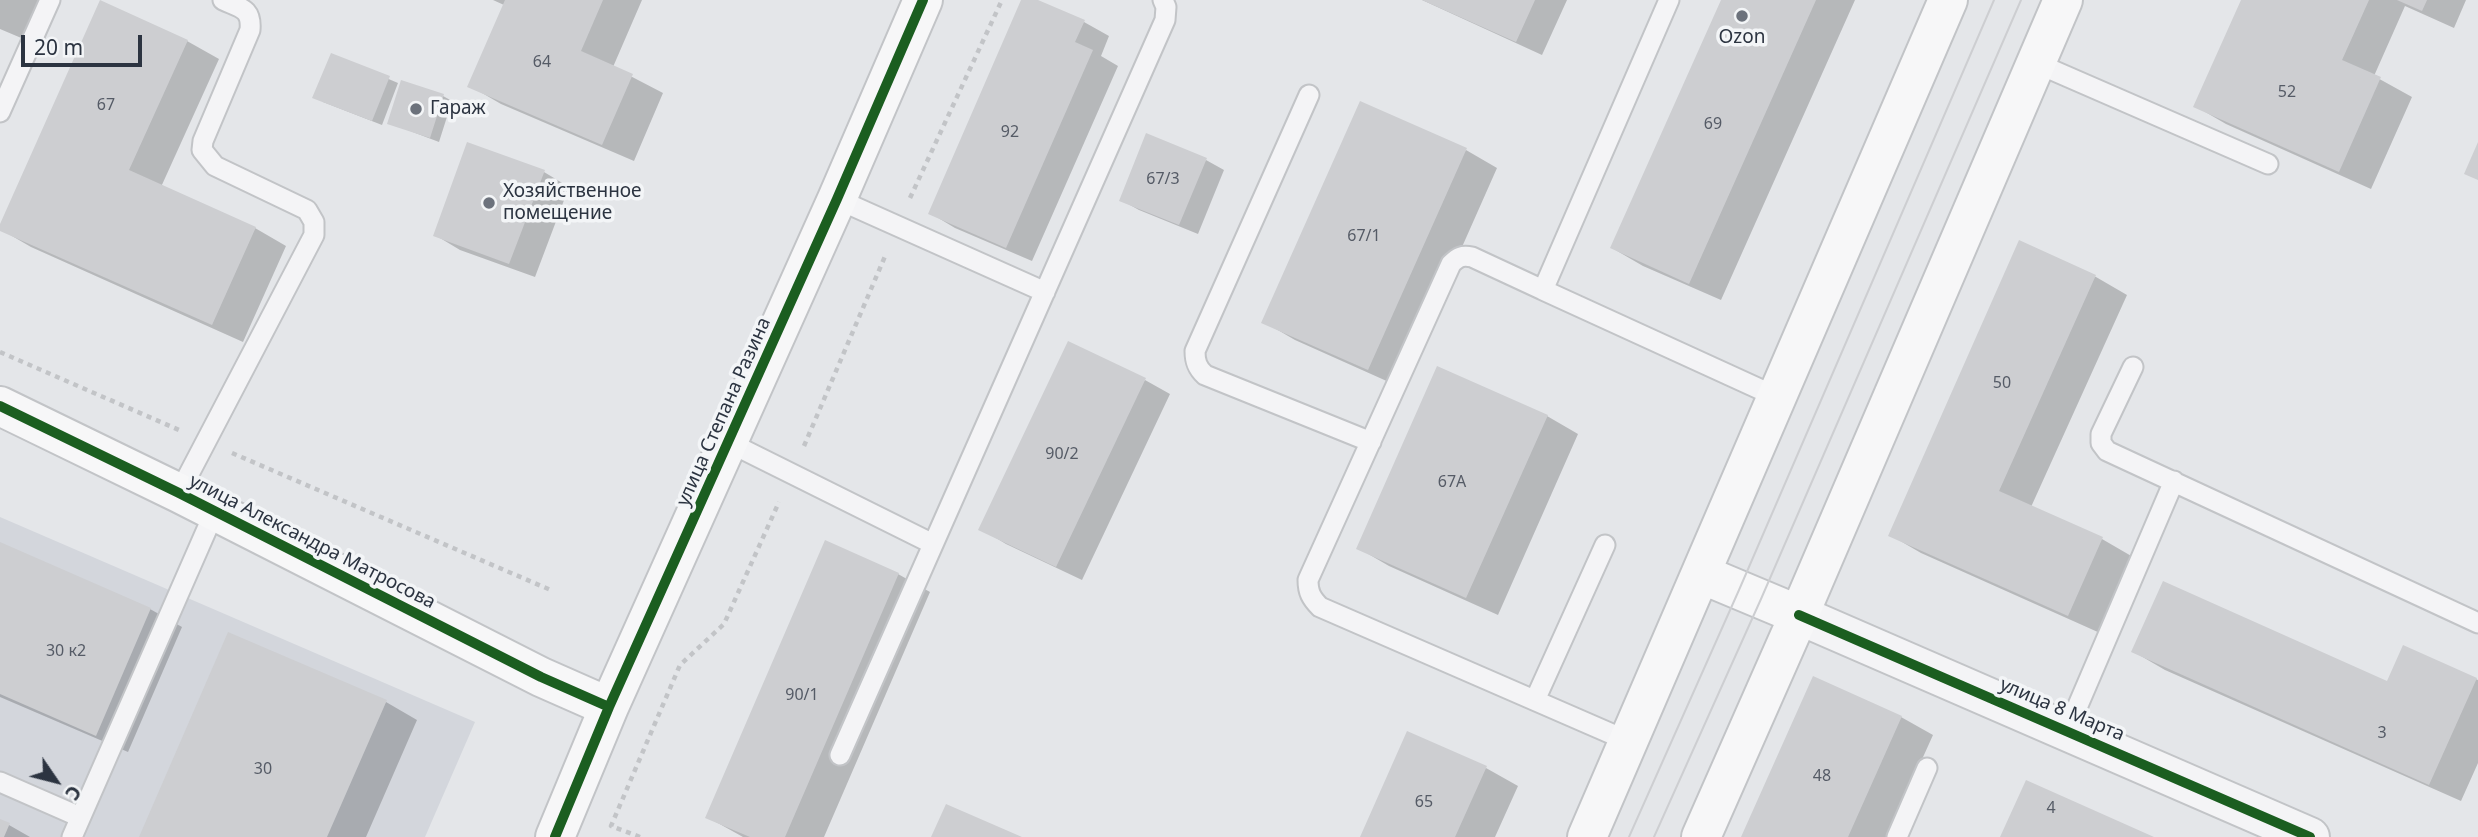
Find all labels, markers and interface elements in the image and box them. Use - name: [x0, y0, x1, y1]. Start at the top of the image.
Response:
- marker: Ozon: [1734, 8, 1750, 24]
- scale bar: [24, 21, 145, 65]
- place label: Ozon: [1718, 27, 1766, 49]
- text: 20 m: [34, 33, 83, 61]
- house number: 64: [533, 52, 551, 72]
- house number: 52: [2278, 82, 2296, 102]
- house number: 67: [97, 95, 115, 115]
- place label: Гараж: [430, 98, 486, 120]
- marker: Гараж: [408, 101, 424, 117]
- house number: 69: [1704, 114, 1722, 134]
- house number: 92: [1001, 122, 1019, 142]
- house number: 67/3: [1146, 169, 1180, 189]
- place label: Хозяйственное помещение: [503, 181, 642, 225]
- marker: Хозяйственное помещение: [481, 195, 497, 211]
- house number: 67/1: [1347, 226, 1381, 246]
- street label: улица Степана Разина: [672, 314, 776, 510]
- house number: 50: [1993, 373, 2011, 393]
- house number: 90/2: [1045, 444, 1079, 464]
- street label: улица Александра Матросова: [185, 470, 439, 614]
- house number: 67А: [1438, 472, 1466, 492]
- house number: 30 к2: [46, 641, 86, 661]
- street label: улица 8 Марта: [1996, 673, 2128, 747]
- house number: 90/1: [785, 685, 819, 705]
- house number: 3: [2377, 723, 2387, 743]
- north arrow: [21, 746, 91, 816]
- house number: 30: [254, 759, 272, 779]
- house number: 48: [1813, 766, 1831, 786]
- text: С: [59, 781, 87, 806]
- house number: 65: [1415, 792, 1433, 812]
- house number: 4: [2046, 798, 2056, 818]

